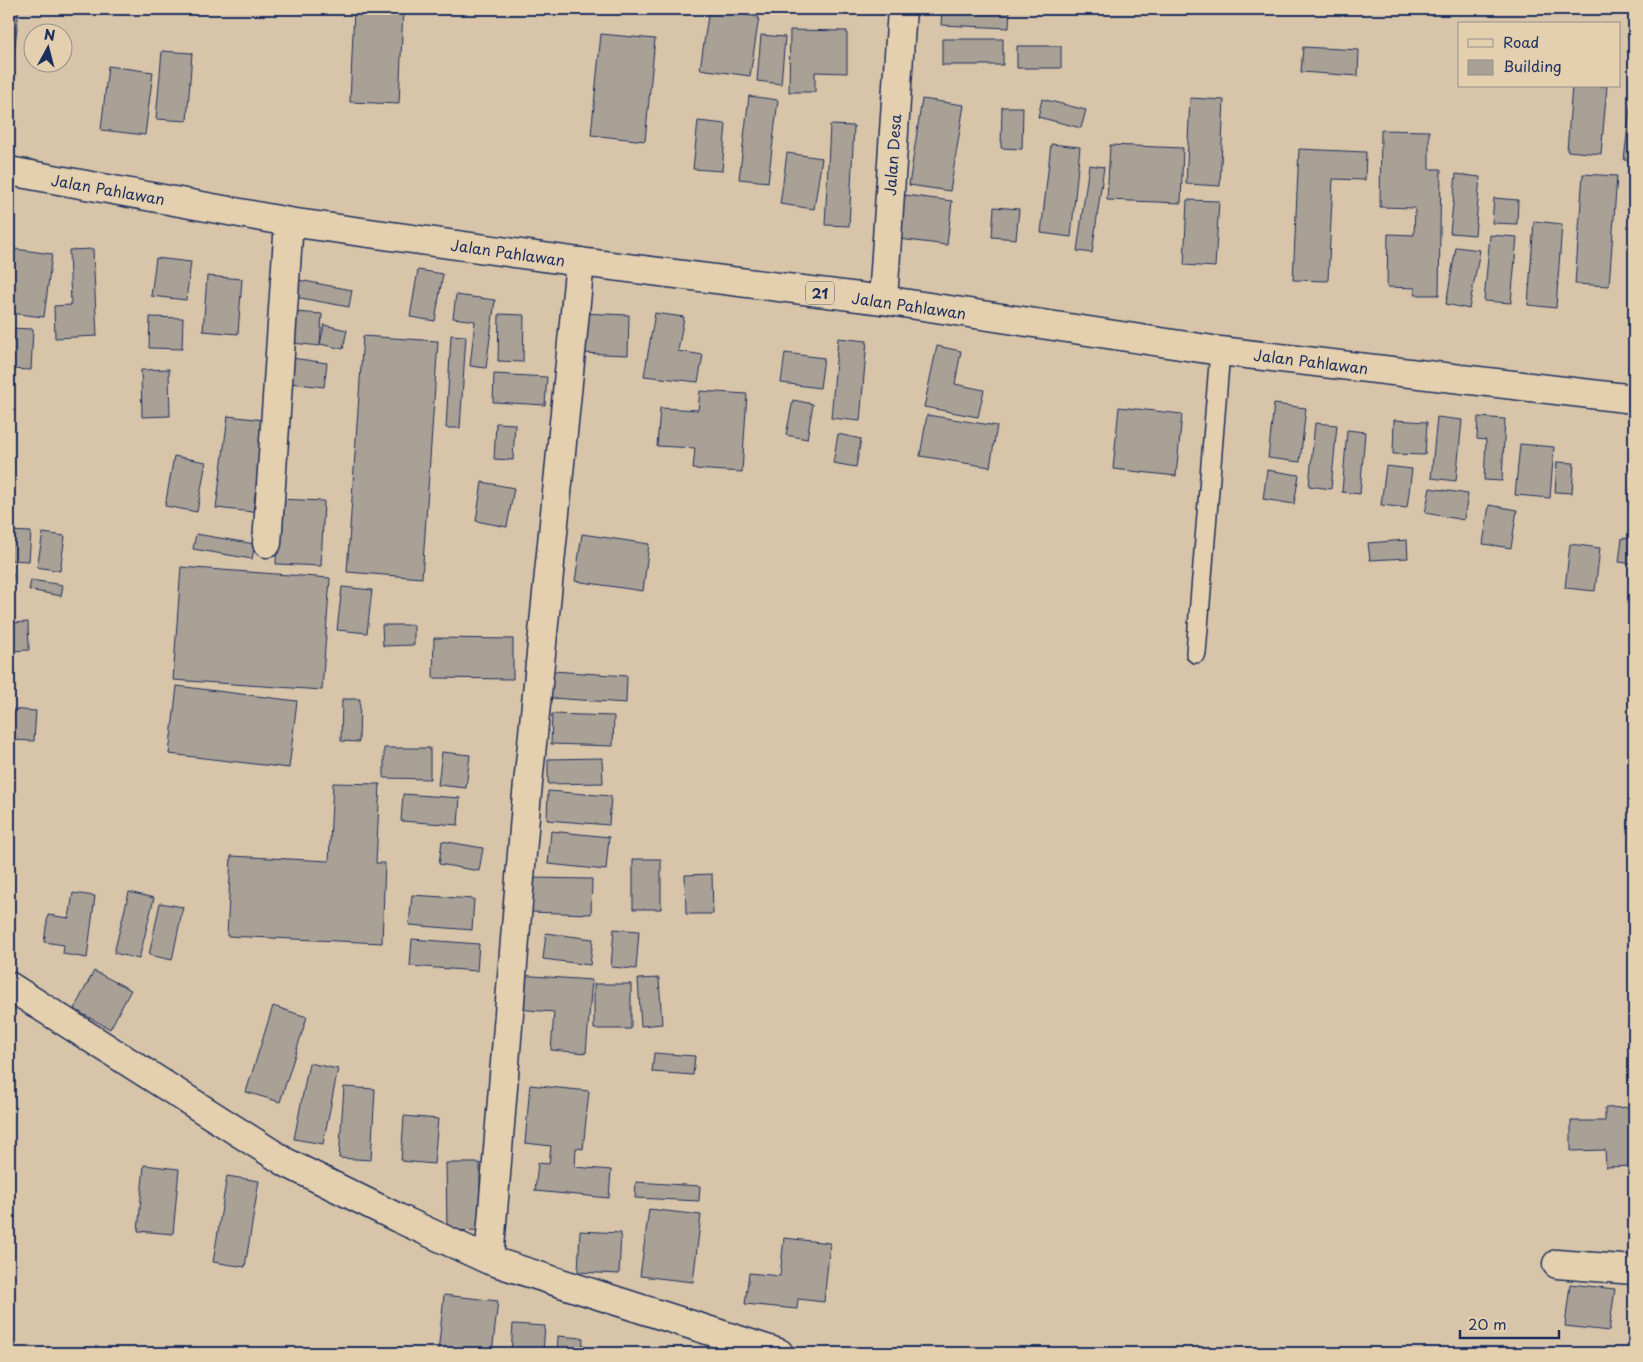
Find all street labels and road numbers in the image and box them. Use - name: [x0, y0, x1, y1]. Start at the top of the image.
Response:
- street label: Jalan Desa: [878, 113, 906, 197]
- street label: Jalan Pahlawan: [49, 168, 167, 210]
- street label: Jalan Pahlawan: [449, 233, 567, 271]
- road number: 21: [806, 282, 834, 304]
- street label: Jalan Pahlawan: [850, 286, 968, 324]
- street label: Jalan Pahlawan: [1252, 343, 1370, 379]

